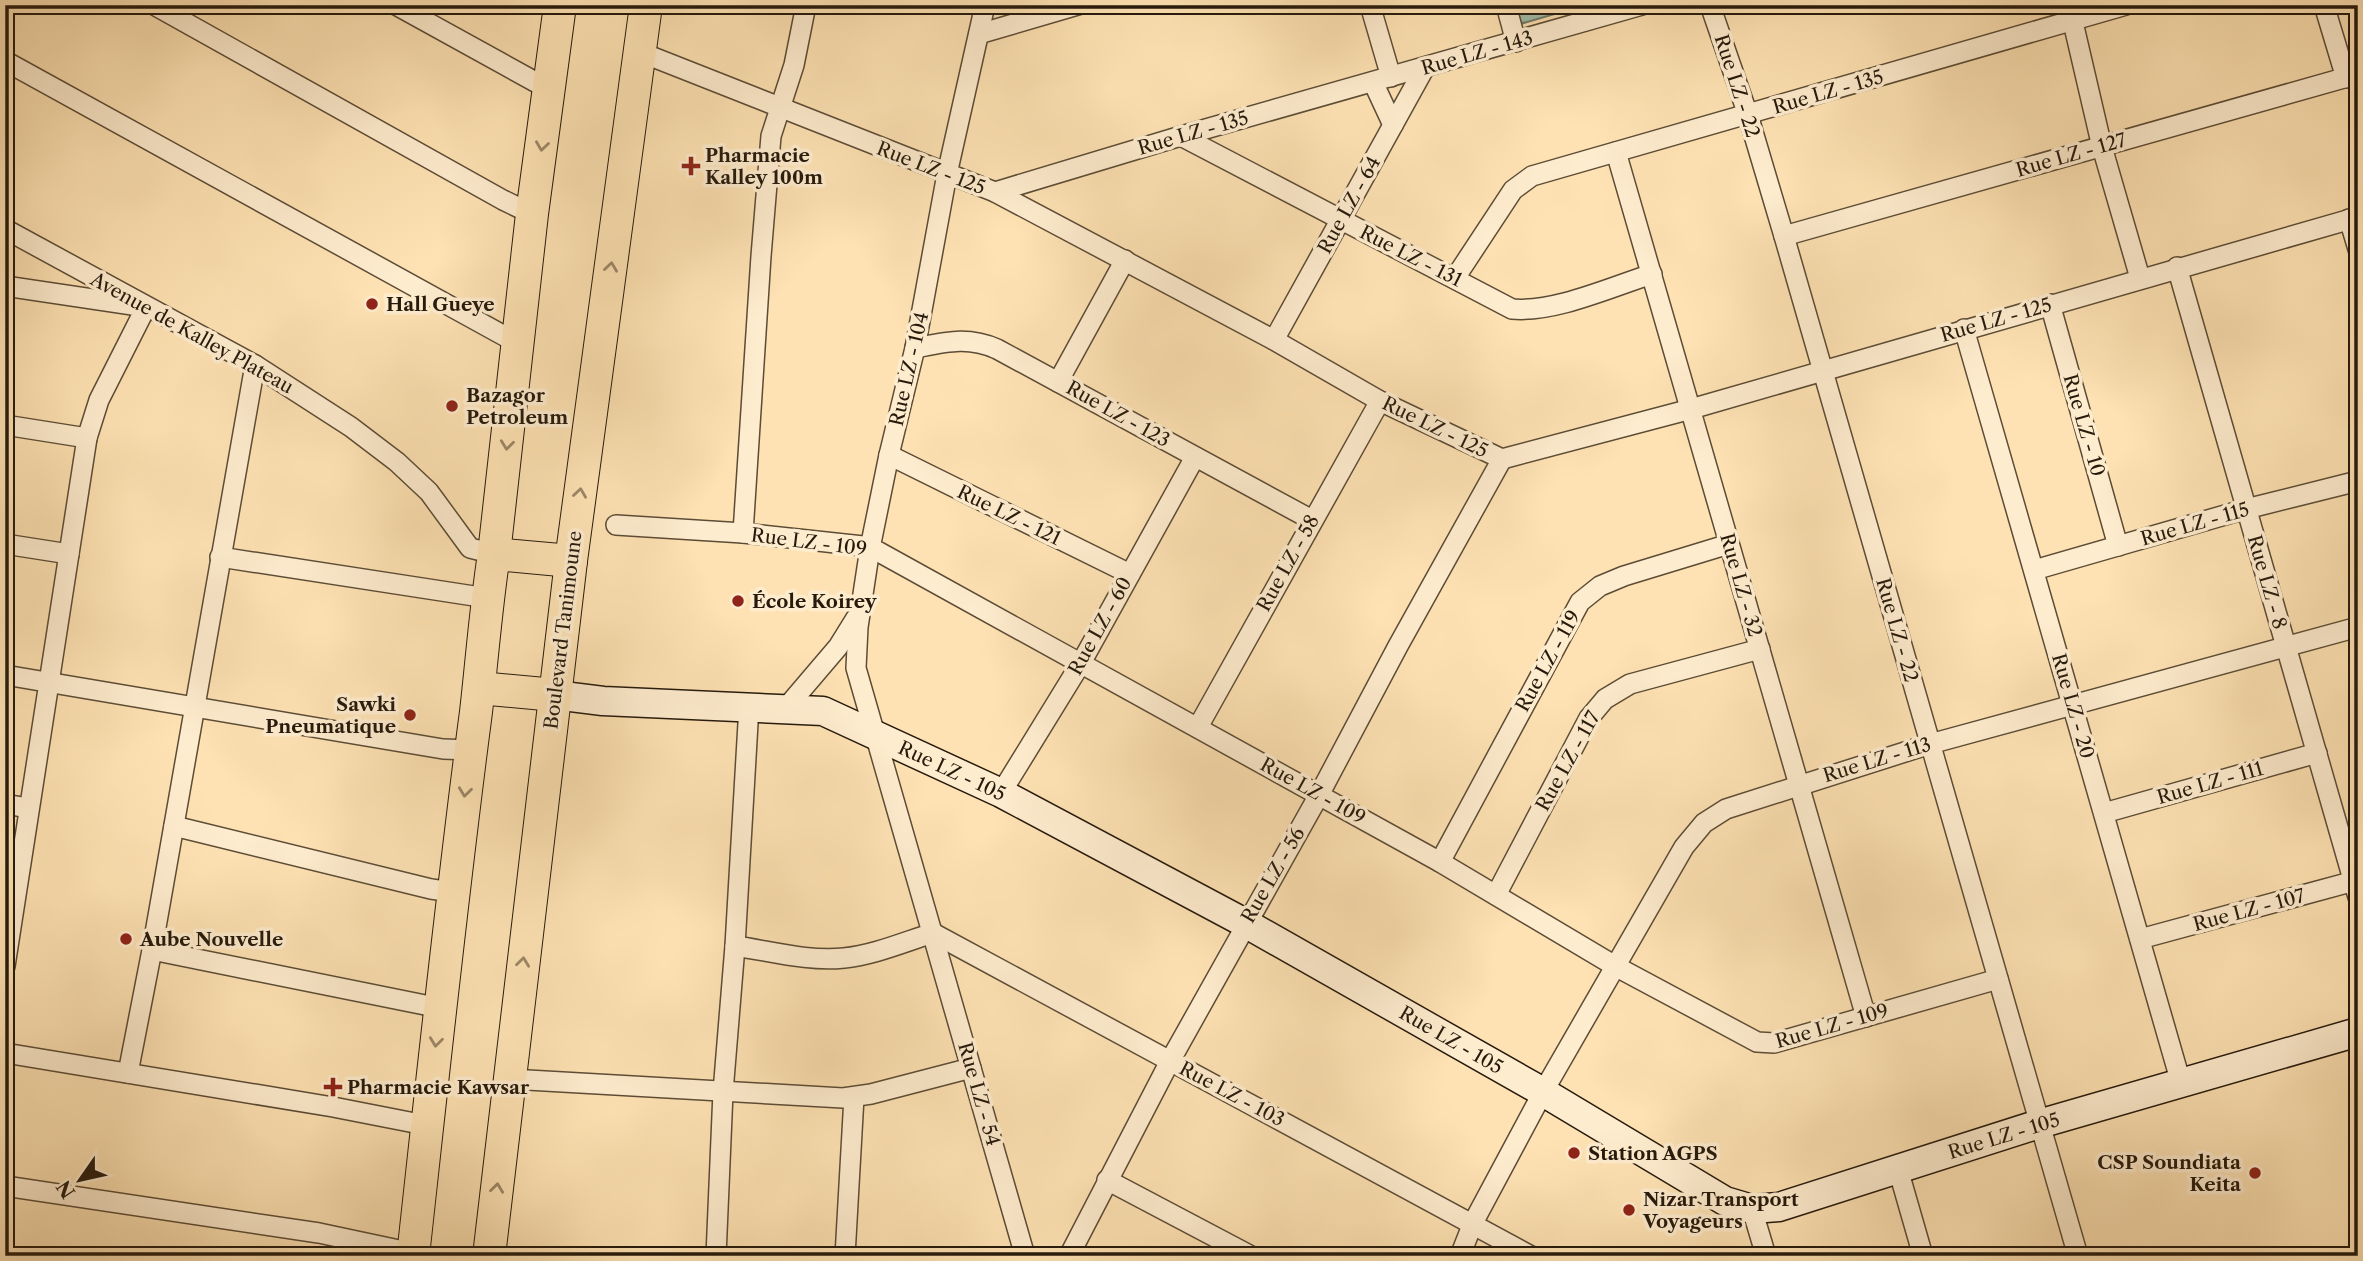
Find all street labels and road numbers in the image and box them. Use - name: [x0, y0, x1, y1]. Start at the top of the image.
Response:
- street label: Rue LZ - 143: [1419, 26, 1535, 80]
- street label: Rue LZ - 22: [1709, 31, 1765, 141]
- street label: Rue LZ - 135: [1770, 65, 1886, 119]
- street label: Rue LZ - 135: [1135, 106, 1251, 160]
- street label: Rue LZ - 127: [2013, 128, 2129, 182]
- street label: Rue LZ - 125: [873, 137, 989, 199]
- street label: Rue LZ - 64: [1313, 152, 1385, 258]
- street label: Rue LZ - 131: [1356, 220, 1466, 292]
- street label: Avenue de Kalley Plateau: [86, 267, 298, 399]
- street label: Rue LZ - 125: [1938, 293, 2054, 347]
- street label: Rue LZ - 104: [885, 310, 933, 428]
- street label: Rue LZ - 10: [2058, 371, 2110, 479]
- street label: Rue LZ - 123: [1062, 376, 1174, 452]
- street label: Rue LZ - 125: [1378, 392, 1492, 462]
- street label: Rue LZ - 121: [953, 480, 1065, 550]
- street label: Rue LZ - 115: [2138, 498, 2252, 550]
- street label: Rue LZ - 58: [1252, 511, 1324, 615]
- street label: Rue LZ - 109: [750, 523, 868, 561]
- street label: Boulevard Tanimoune: [539, 529, 587, 731]
- street label: Rue LZ - 32: [1715, 531, 1767, 640]
- street label: Rue LZ - 8: [2243, 532, 2291, 632]
- street label: Rue LZ - 60: [1064, 573, 1136, 679]
- street label: Rue LZ - 22: [1871, 575, 1923, 685]
- street label: Rue LZ - 119: [1511, 606, 1585, 716]
- street label: Rue LZ - 20: [2047, 651, 2099, 761]
- street label: Rue LZ - 117: [1531, 706, 1605, 815]
- street label: Rue LZ - 113: [1820, 733, 1934, 787]
- street label: Rue LZ - 105: [895, 736, 1009, 806]
- street label: Rue LZ - 109: [1256, 753, 1370, 829]
- street label: Rue LZ - 111: [2154, 757, 2266, 809]
- street label: Rue LZ - 56: [1236, 823, 1310, 927]
- street label: Rue LZ - 107: [2191, 884, 2308, 936]
- street label: Rue LZ - 109: [1773, 999, 1891, 1053]
- street label: Rue LZ - 105: [1395, 1001, 1507, 1079]
- street label: Rue LZ - 54: [953, 1040, 1005, 1148]
- street label: Rue LZ - 103: [1175, 1057, 1289, 1131]
- street label: Rue LZ - 105: [1945, 1108, 2063, 1164]

